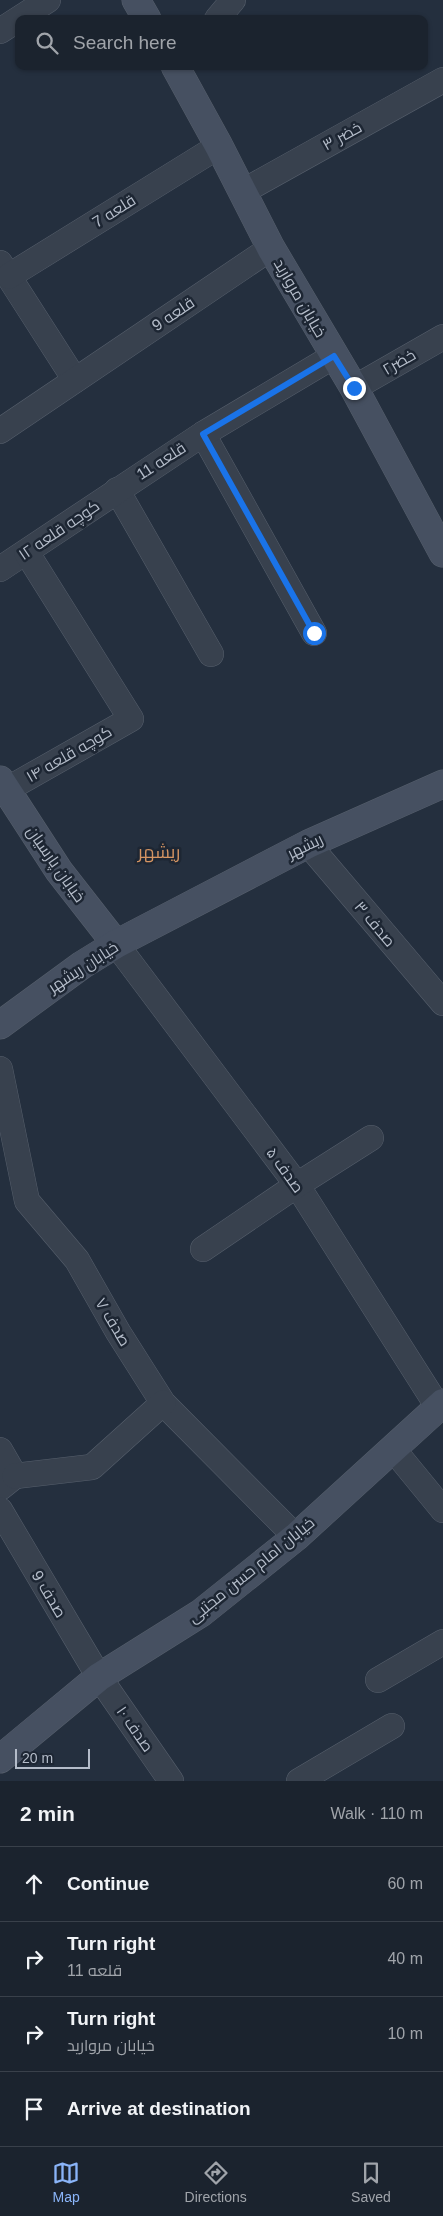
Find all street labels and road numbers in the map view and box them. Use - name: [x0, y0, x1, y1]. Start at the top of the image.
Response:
- street label: خضر ۳: [319, 118, 365, 155]
- street label: قلعه 7: [89, 191, 139, 231]
- street label: خیابان مروارید: [269, 256, 329, 341]
- street label: قلعه 9: [149, 294, 197, 334]
- street label: خضر۲: [379, 346, 419, 379]
- street label: قلعه 11: [133, 439, 189, 483]
- street label: کوچه قلعه ۱۲: [15, 497, 104, 566]
- street label: کوچه قلعه ۱۴: [23, 723, 116, 788]
- street label: خیابان پارسیان: [21, 823, 88, 907]
- street label: ریشهر: [283, 830, 327, 864]
- street label: صدف ۳: [351, 898, 399, 950]
- street label: خیابان ریشهر: [44, 938, 122, 998]
- street label: صدف ۵: [263, 1144, 307, 1196]
- street label: صدف ۷: [92, 1295, 134, 1349]
- street label: خیابان امام حسن مجتبی: [184, 1514, 319, 1629]
- street label: صدف 9: [28, 1568, 70, 1620]
- street label: صدف ۱۰: [113, 1703, 157, 1755]

